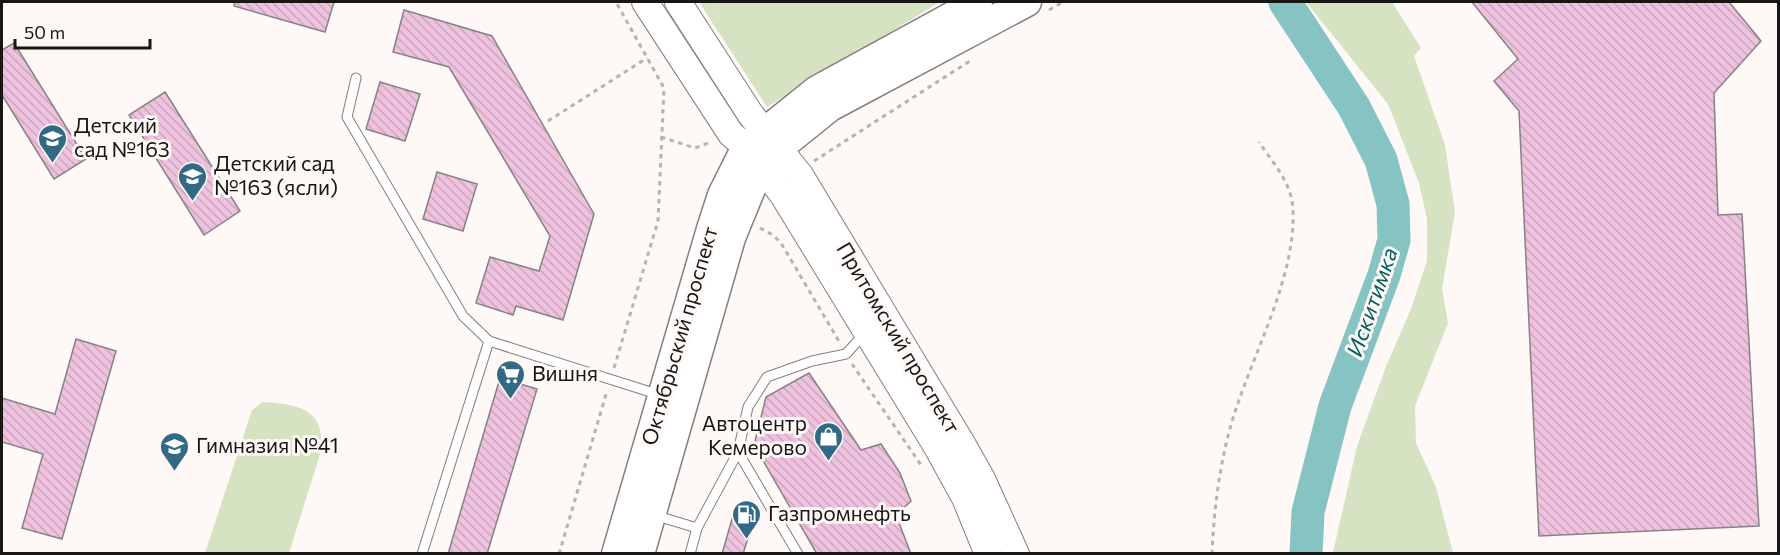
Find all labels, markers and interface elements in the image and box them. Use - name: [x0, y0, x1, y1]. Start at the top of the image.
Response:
- scale bar: [15, 12, 150, 50]
- text: 50 m: [24, 21, 65, 43]
- place label: Детский сад №163: [74, 112, 170, 161]
- school or university icon: Детский сад №163: [37, 122, 69, 164]
- place label: Детский сад №163 (ясли): [214, 150, 338, 199]
- school or university icon: Детский сад №163 (ясли): [177, 160, 209, 202]
- street label: Октябрьский проспект: [635, 223, 722, 448]
- street label: Притомский проспект: [832, 237, 966, 437]
- water label: Искитимка: [1340, 244, 1403, 360]
- supermarket icon: Вишня: [495, 358, 527, 400]
- place label: Вишня: [532, 360, 598, 385]
- place label: Автоцентр Кемерово: [702, 410, 807, 459]
- shop icon: Автоцентр Кемерово: [812, 420, 844, 462]
- school or university icon: Гимназия №41: [159, 430, 191, 472]
- place label: Гимназия №41: [196, 432, 339, 457]
- fuel station icon: Газпромнефть: [731, 498, 763, 540]
- place label: Газпромнефть: [768, 500, 911, 525]

